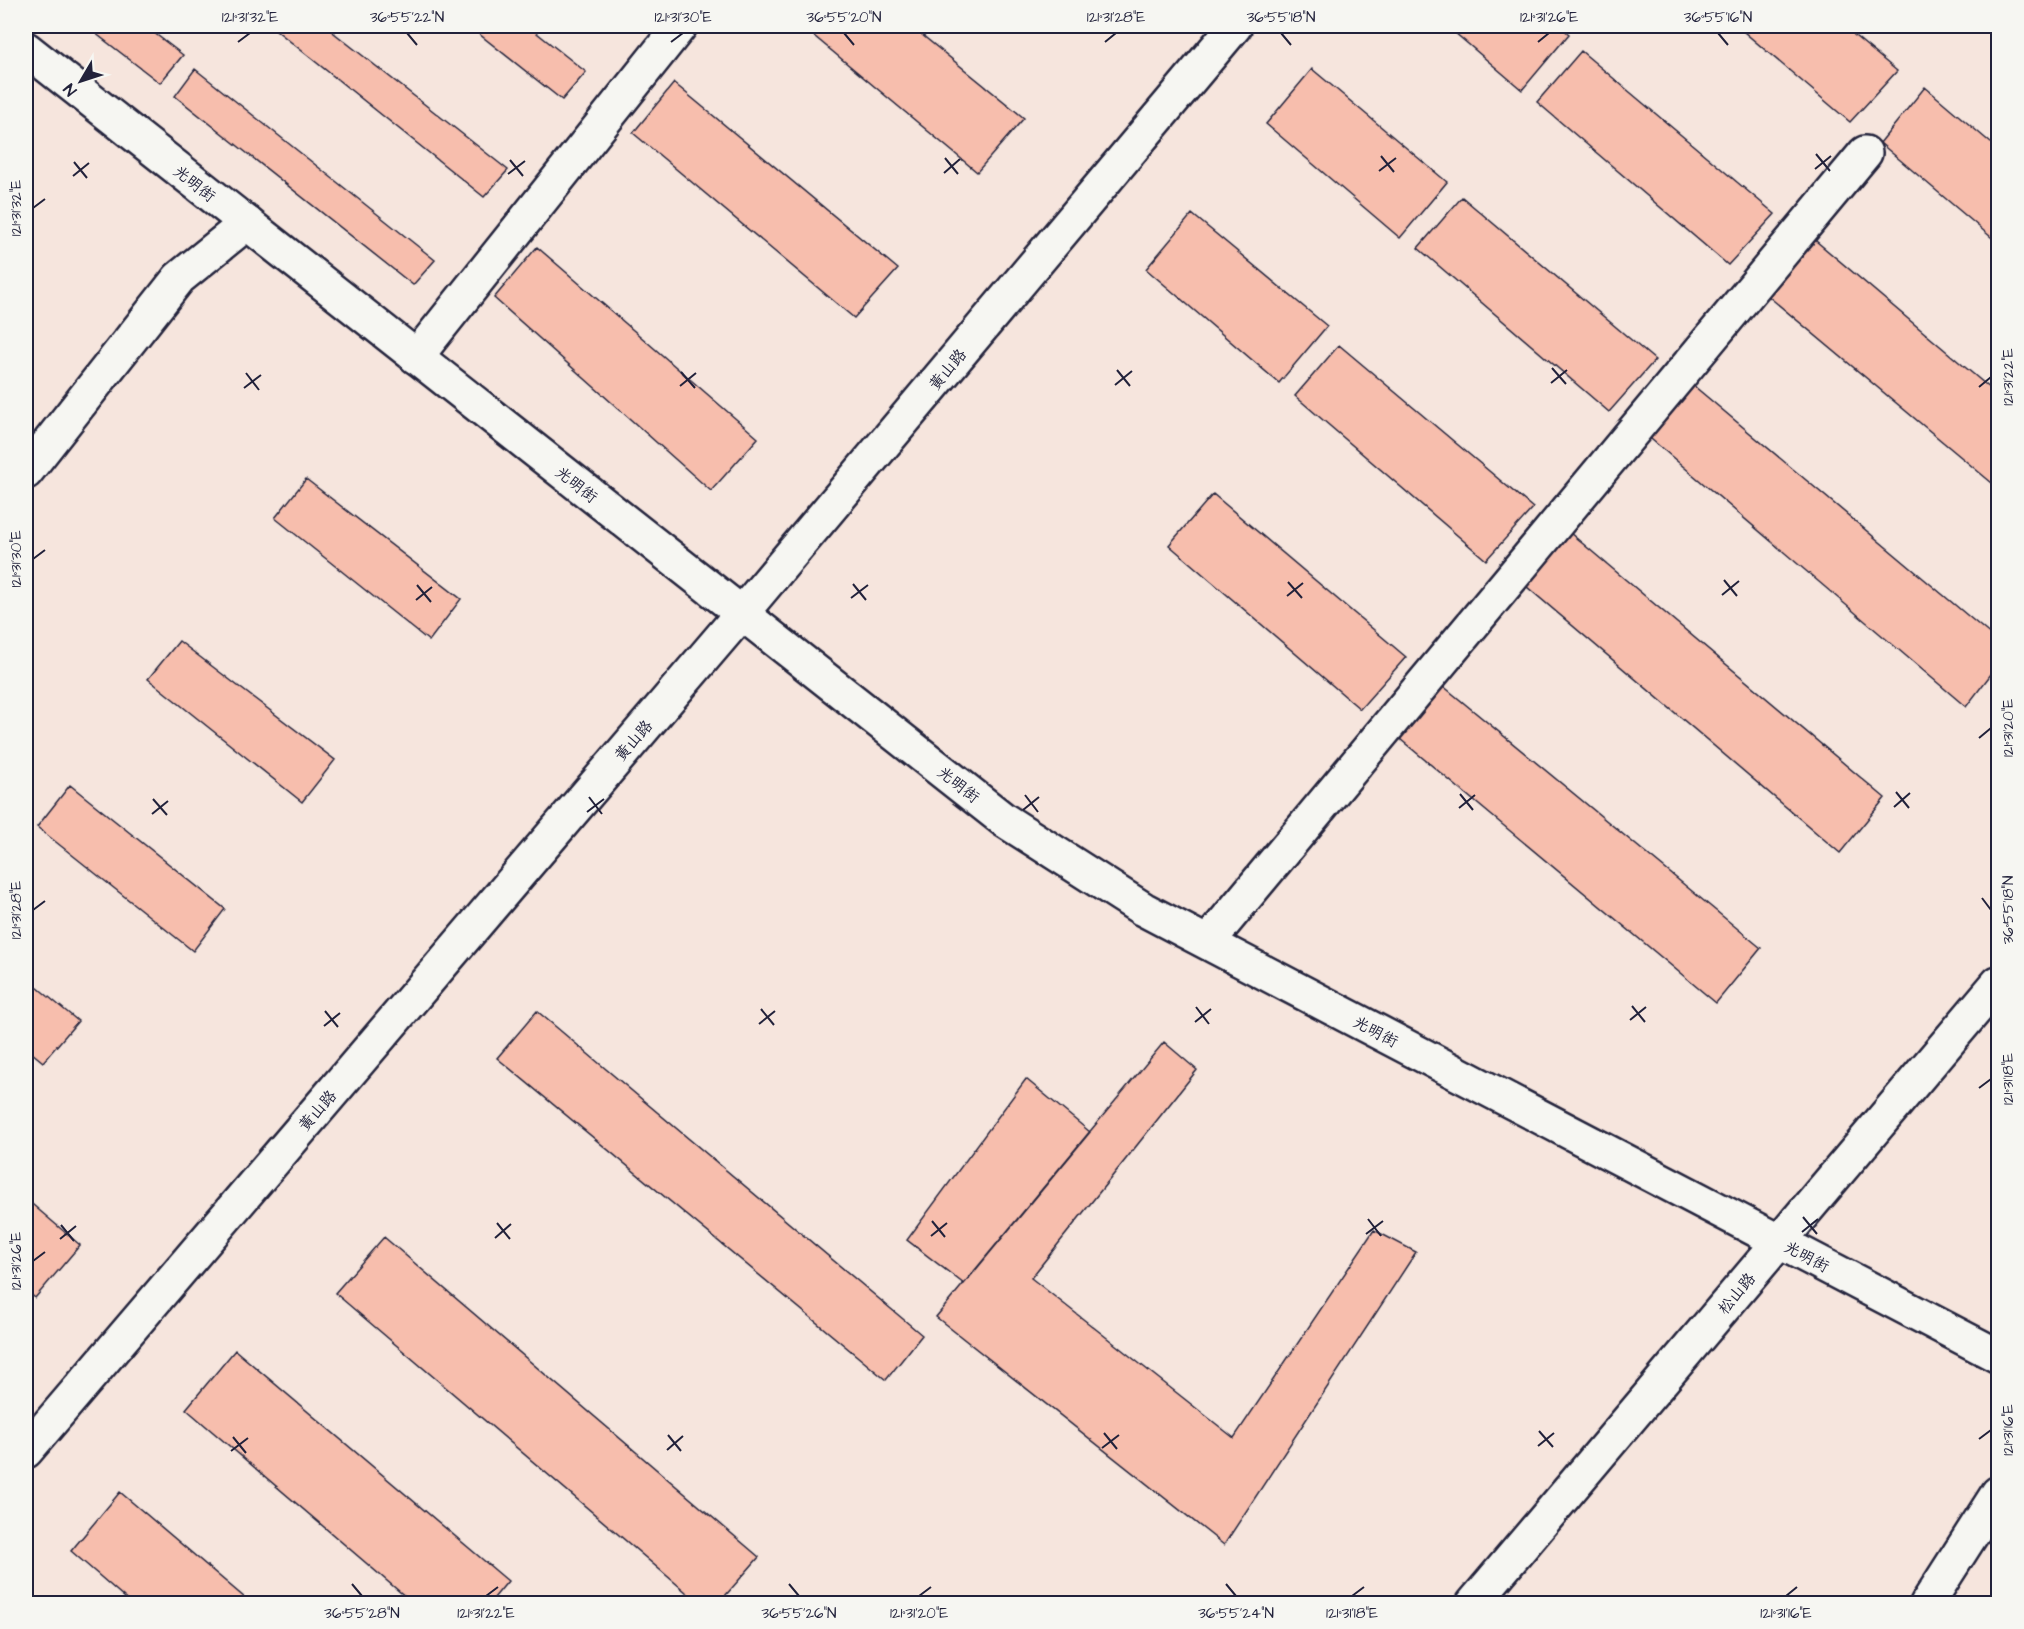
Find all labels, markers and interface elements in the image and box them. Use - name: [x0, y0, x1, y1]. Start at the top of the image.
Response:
- text: 121°31'32"E: [222, 7, 278, 28]
- text: 36°55'22"N: [370, 7, 444, 28]
- text: 121°31'30"E: [654, 7, 712, 28]
- text: 36°55'20"N: [807, 7, 882, 28]
- text: 121°31'28"E: [1087, 7, 1145, 28]
- text: 36°55'18"N: [1247, 7, 1315, 28]
- text: 121°31'26"E: [1520, 7, 1578, 28]
- text: 36°55'16"N: [1684, 7, 1752, 28]
- north arrow: [51, 51, 111, 111]
- text: N: [58, 79, 82, 101]
- street label: 光明街: [169, 160, 220, 207]
- text: 121°31'32"E: [6, 180, 27, 236]
- street label: 黄山路: [924, 344, 972, 395]
- text: 121°31'22"E: [1998, 348, 2019, 406]
- street label: 光明街: [551, 461, 602, 508]
- text: 121°31'30"E: [6, 530, 27, 588]
- text: 121°31'20"E: [1998, 699, 2019, 757]
- street label: 黄山路: [610, 715, 658, 766]
- street label: 光明街: [933, 761, 984, 808]
- text: 36°55'18"N: [1998, 876, 2019, 944]
- text: 121°31'28"E: [6, 881, 27, 939]
- street label: 光明街: [1349, 1011, 1402, 1053]
- text: 121°31'18"E: [1998, 1053, 2019, 1105]
- street label: 黄山路: [294, 1085, 342, 1136]
- text: 121°31'26"E: [6, 1232, 27, 1290]
- street label: 光明街: [1780, 1236, 1833, 1278]
- street label: 松山路: [1713, 1268, 1761, 1319]
- text: 121°31'16"E: [1998, 1404, 2019, 1456]
- text: 36°55'28"N: [324, 1603, 400, 1624]
- text: 121°31'22"E: [457, 1603, 515, 1624]
- text: 36°55'26"N: [762, 1603, 836, 1624]
- text: 121°31'20"E: [890, 1603, 948, 1624]
- text: 36°55'24"N: [1198, 1603, 1274, 1624]
- text: 121°31'18"E: [1326, 1603, 1378, 1624]
- text: 121°31'16"E: [1760, 1603, 1812, 1624]

